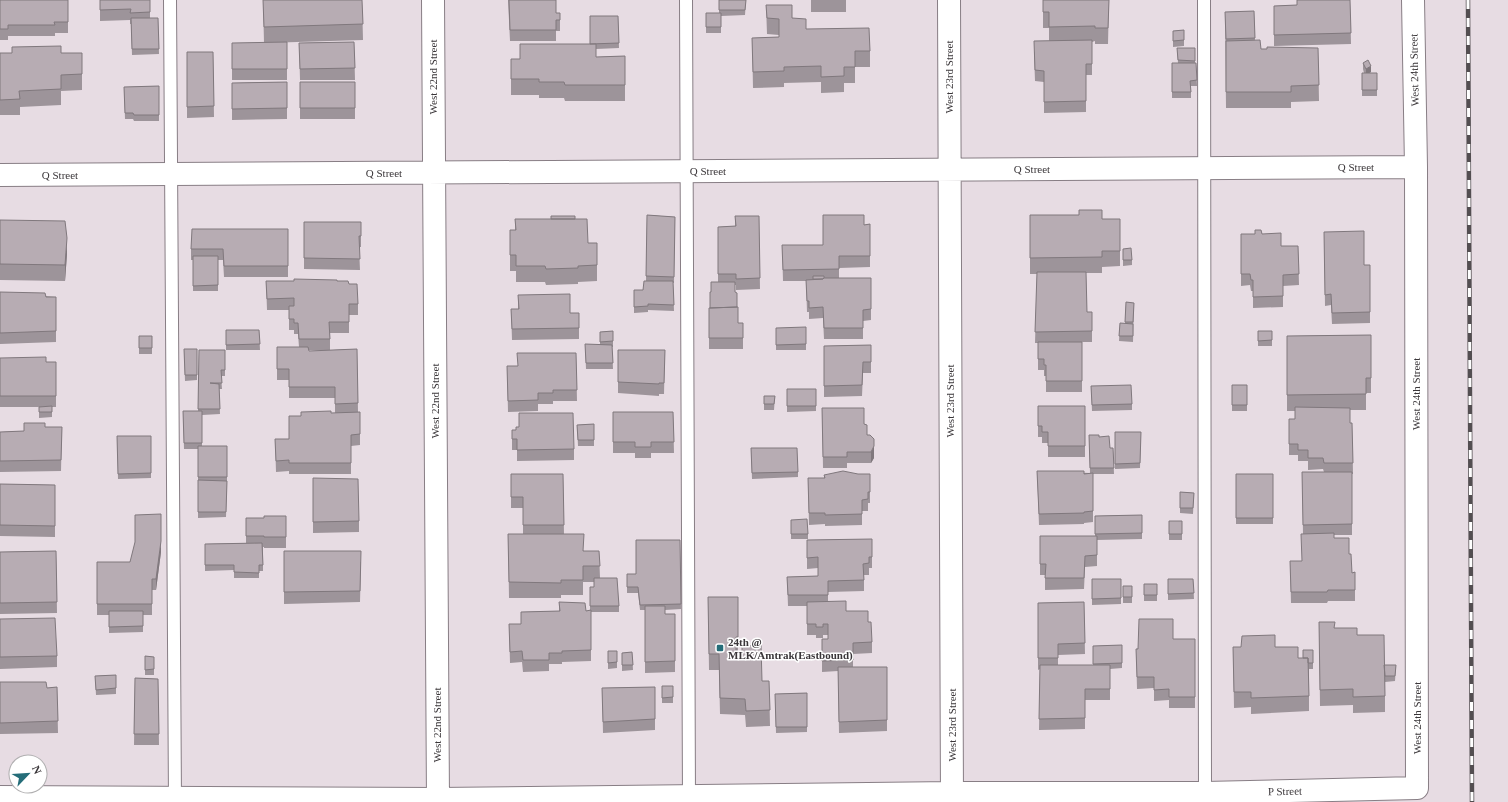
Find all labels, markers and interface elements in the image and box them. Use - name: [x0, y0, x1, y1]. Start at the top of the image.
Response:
- street label: West 24th Street: [1407, 34, 1421, 106]
- street label: West 22nd Street: [427, 40, 439, 114]
- street label: West 23rd Street: [943, 40, 955, 114]
- street label: Q Street: [1338, 161, 1374, 173]
- street label: Q Street: [1014, 163, 1050, 175]
- street label: Q Street: [690, 165, 726, 177]
- street label: Q Street: [366, 167, 402, 179]
- street label: Q Street: [42, 169, 78, 181]
- street label: West 24th Street: [1410, 358, 1422, 430]
- street label: West 22nd Street: [429, 364, 441, 438]
- street label: West 23rd Street: [944, 364, 956, 438]
- place label: 24th @ MLK/Amtrak(Eastbound): [728, 636, 853, 662]
- marker: 24th @ MLK/Amtrak(Eastbound): [715, 643, 725, 653]
- street label: West 24th Street: [1411, 682, 1423, 754]
- street label: West 22nd Street: [431, 688, 443, 762]
- street label: West 23rd Street: [946, 688, 958, 762]
- north arrow: [8, 754, 48, 794]
- text: N: [30, 764, 44, 776]
- street label: P Street: [1268, 785, 1302, 797]

